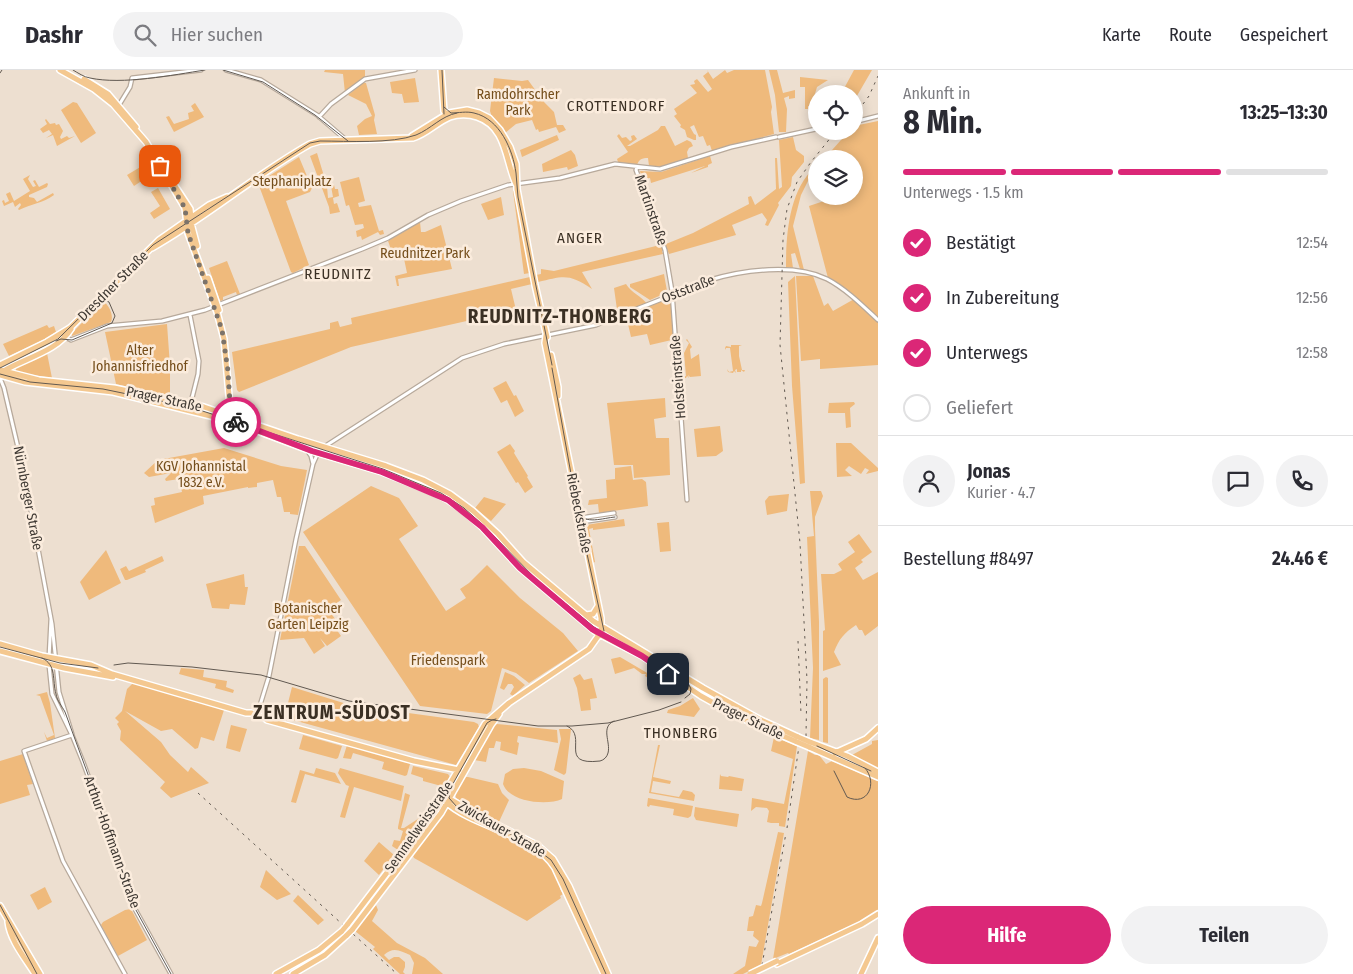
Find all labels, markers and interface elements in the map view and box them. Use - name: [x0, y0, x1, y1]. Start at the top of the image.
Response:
- search box: [113, 12, 463, 57]
- text: Dashr: [25, 21, 83, 49]
- icon: search: [131, 21, 159, 49]
- text: Hier suchen: [171, 23, 263, 46]
- text: Karte: [1102, 24, 1141, 46]
- text: Route: [1169, 24, 1212, 46]
- text: Gespeichert: [1240, 24, 1328, 46]
- text: Ankunft in: [903, 84, 970, 103]
- map controls: [808, 85, 863, 205]
- button: locate: [808, 85, 863, 140]
- park label: Ramdohrscher Park: [476, 86, 560, 119]
- district label: CROTTENDORF: [567, 97, 665, 115]
- text: 13:25–13:30: [1240, 101, 1328, 124]
- text: 8 Min.: [903, 103, 982, 141]
- pin: [139, 145, 181, 187]
- button: layers: [808, 150, 863, 205]
- icon: bag: [146, 152, 174, 180]
- street label: Martinstraße: [631, 172, 671, 248]
- park label: Stephaniplatz: [253, 173, 332, 190]
- text: Unterwegs · 1.5 km: [903, 183, 1024, 202]
- district label: ANGER: [557, 229, 603, 247]
- icon: check: [903, 229, 931, 257]
- text: Bestätigt: [946, 231, 1015, 254]
- text: 12:54: [1296, 233, 1328, 252]
- park label: Reudnitzer Park: [380, 245, 470, 262]
- street label: Dresdner Straße: [74, 247, 152, 325]
- district label: REUDNITZ: [304, 265, 372, 283]
- street label: Oststraße: [659, 271, 717, 307]
- icon: check: [903, 284, 931, 312]
- text: In Zubereitung: [946, 286, 1059, 309]
- text: 12:56: [1296, 288, 1328, 307]
- district label: REUDNITZ-THONBERG: [468, 305, 652, 328]
- street label: Holsteinstraße: [667, 334, 689, 419]
- icon: check: [903, 339, 931, 367]
- text: Unterwegs: [946, 341, 1028, 364]
- park label: Alter Johannisfriedhof: [92, 342, 190, 375]
- text: 12:58: [1296, 343, 1328, 362]
- street label: Prager Straße: [125, 383, 203, 415]
- text: Geliefert: [946, 396, 1013, 419]
- courier: [211, 397, 261, 447]
- icon: bike: [222, 408, 250, 436]
- street label: Nürnberger Straße: [10, 444, 46, 552]
- button: person: [903, 455, 955, 507]
- button: chat: [1212, 455, 1264, 507]
- button: phone: [1276, 455, 1328, 507]
- park label: KGV Johannistal 1832 e.V.: [156, 458, 246, 491]
- text: Jonas: [967, 460, 1010, 483]
- street label: Riebeckstraße: [563, 472, 595, 555]
- text: Kurier · 4.7: [967, 483, 1035, 502]
- text: Bestellung #8497: [903, 547, 1034, 570]
- text: 24.46 €: [1272, 547, 1328, 570]
- park label: Botanischer Garten Leipzig: [267, 600, 349, 633]
- park label: Friedenspark: [411, 652, 486, 669]
- pin: [647, 653, 689, 695]
- icon: home: [654, 660, 682, 688]
- street label: Prager Straße: [710, 695, 786, 744]
- district label: ZENTRUM-SÜDOST: [253, 700, 411, 724]
- district label: THONBERG: [644, 724, 718, 742]
- street label: Arthur-Hoffmann-Straße: [80, 773, 144, 911]
- street label: Semmelweisstraße: [381, 778, 457, 876]
- street label: Zwickauer Straße: [455, 797, 549, 861]
- button: Hilfe: [903, 906, 1111, 964]
- button: Teilen: [1121, 906, 1328, 964]

